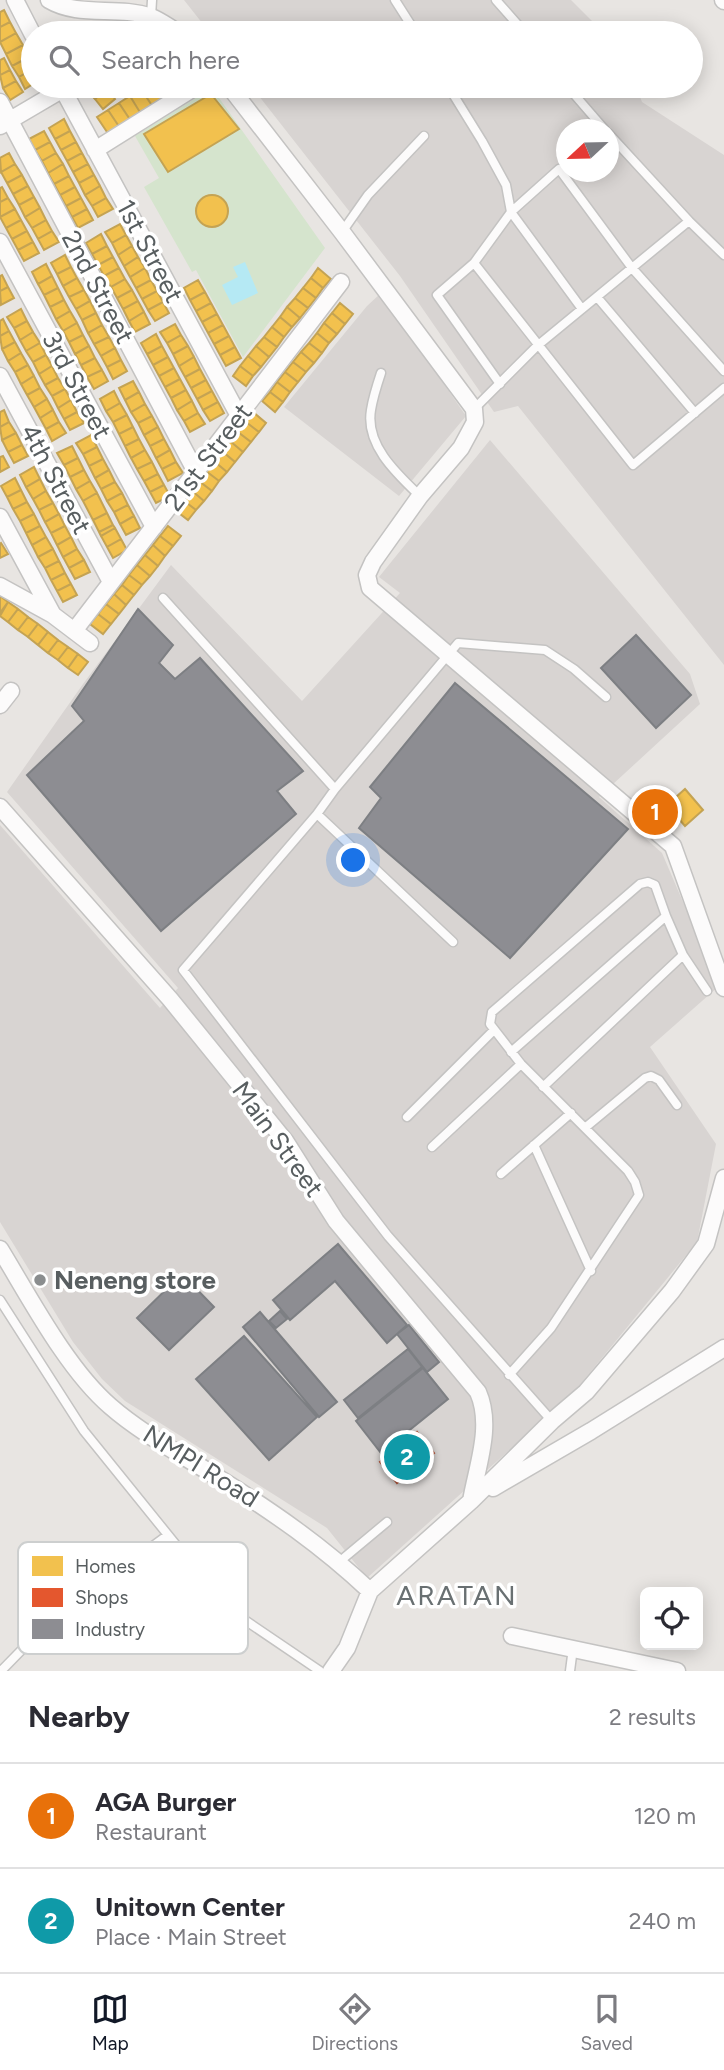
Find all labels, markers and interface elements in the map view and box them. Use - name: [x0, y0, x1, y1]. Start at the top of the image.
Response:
- search box: [21, 21, 703, 98]
- icon: search: [45, 41, 83, 79]
- text: Search here: [101, 44, 240, 76]
- north arrow: [556, 119, 619, 182]
- street label: 1st Street: [110, 194, 190, 308]
- street label: 2nd Street: [55, 225, 141, 349]
- street label: 3rd Street: [35, 326, 119, 444]
- street label: 21st Street: [157, 397, 259, 517]
- street label: 4th Street: [14, 419, 98, 540]
- pin: 1: [632, 786, 678, 838]
- your location: [336, 843, 370, 877]
- street label: Main Street: [225, 1075, 331, 1203]
- place label: Neneng store: [54, 1264, 216, 1296]
- marker: Neneng store: [32, 1272, 48, 1288]
- street label: NMPI Road: [137, 1418, 265, 1514]
- pin: 2: [384, 1431, 430, 1483]
- legend: [18, 1542, 248, 1654]
- text: Homes: [75, 1555, 136, 1578]
- district label: ARATAN: [396, 1578, 518, 1612]
- text: Shops: [75, 1586, 129, 1609]
- map controls: [640, 1587, 703, 1650]
- button: locate: [640, 1587, 703, 1650]
- text: Industry: [75, 1618, 145, 1641]
- text: Nearby: [28, 1698, 130, 1735]
- text: 2 results: [609, 1703, 696, 1731]
- text: AGA Burger: [95, 1786, 236, 1818]
- text: 1: [46, 1802, 56, 1830]
- text: 120 m: [634, 1802, 696, 1830]
- text: Restaurant: [95, 1818, 207, 1846]
- text: Unitown Center: [95, 1891, 285, 1923]
- text: 2: [44, 1907, 58, 1935]
- text: 240 m: [629, 1907, 696, 1935]
- text: Place · Main Street: [95, 1923, 287, 1951]
- tab: Map: [91, 1990, 129, 2055]
- tab: Directions: [311, 1990, 398, 2055]
- tab: Saved: [580, 1990, 633, 2055]

